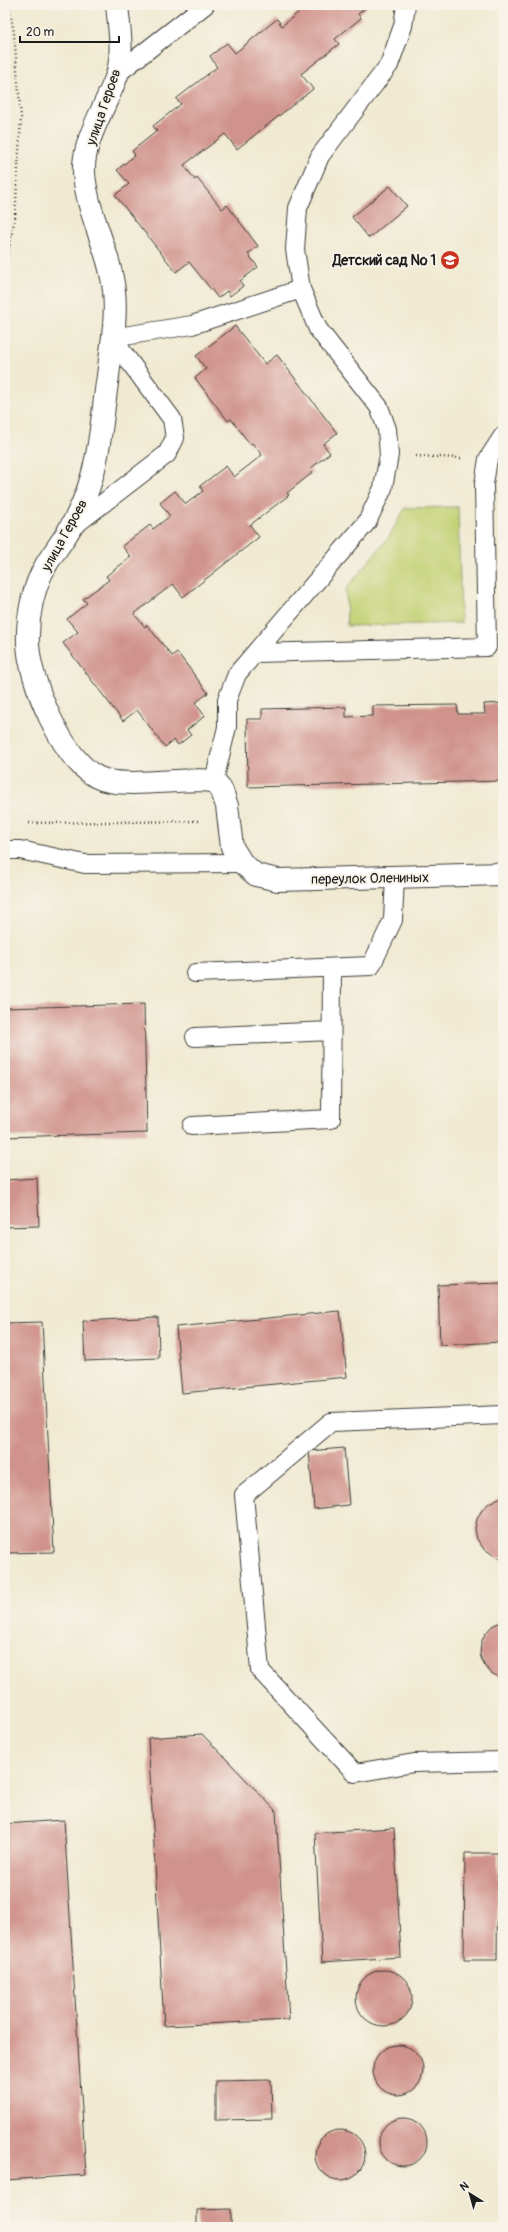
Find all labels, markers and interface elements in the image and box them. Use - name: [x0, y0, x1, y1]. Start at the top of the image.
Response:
- scale bar: [20, 18, 119, 44]
- text: 20 m: [26, 25, 55, 40]
- street label: улица Героев: [82, 67, 124, 148]
- school or university icon: Детский сад № 1: [439, 249, 461, 271]
- place label: Детский сад № 1: [332, 252, 436, 269]
- street label: улица Героев: [37, 496, 91, 575]
- street label: переулок Олениных: [311, 869, 429, 888]
- north arrow: [450, 2174, 490, 2214]
- text: N: [457, 2179, 472, 2194]

